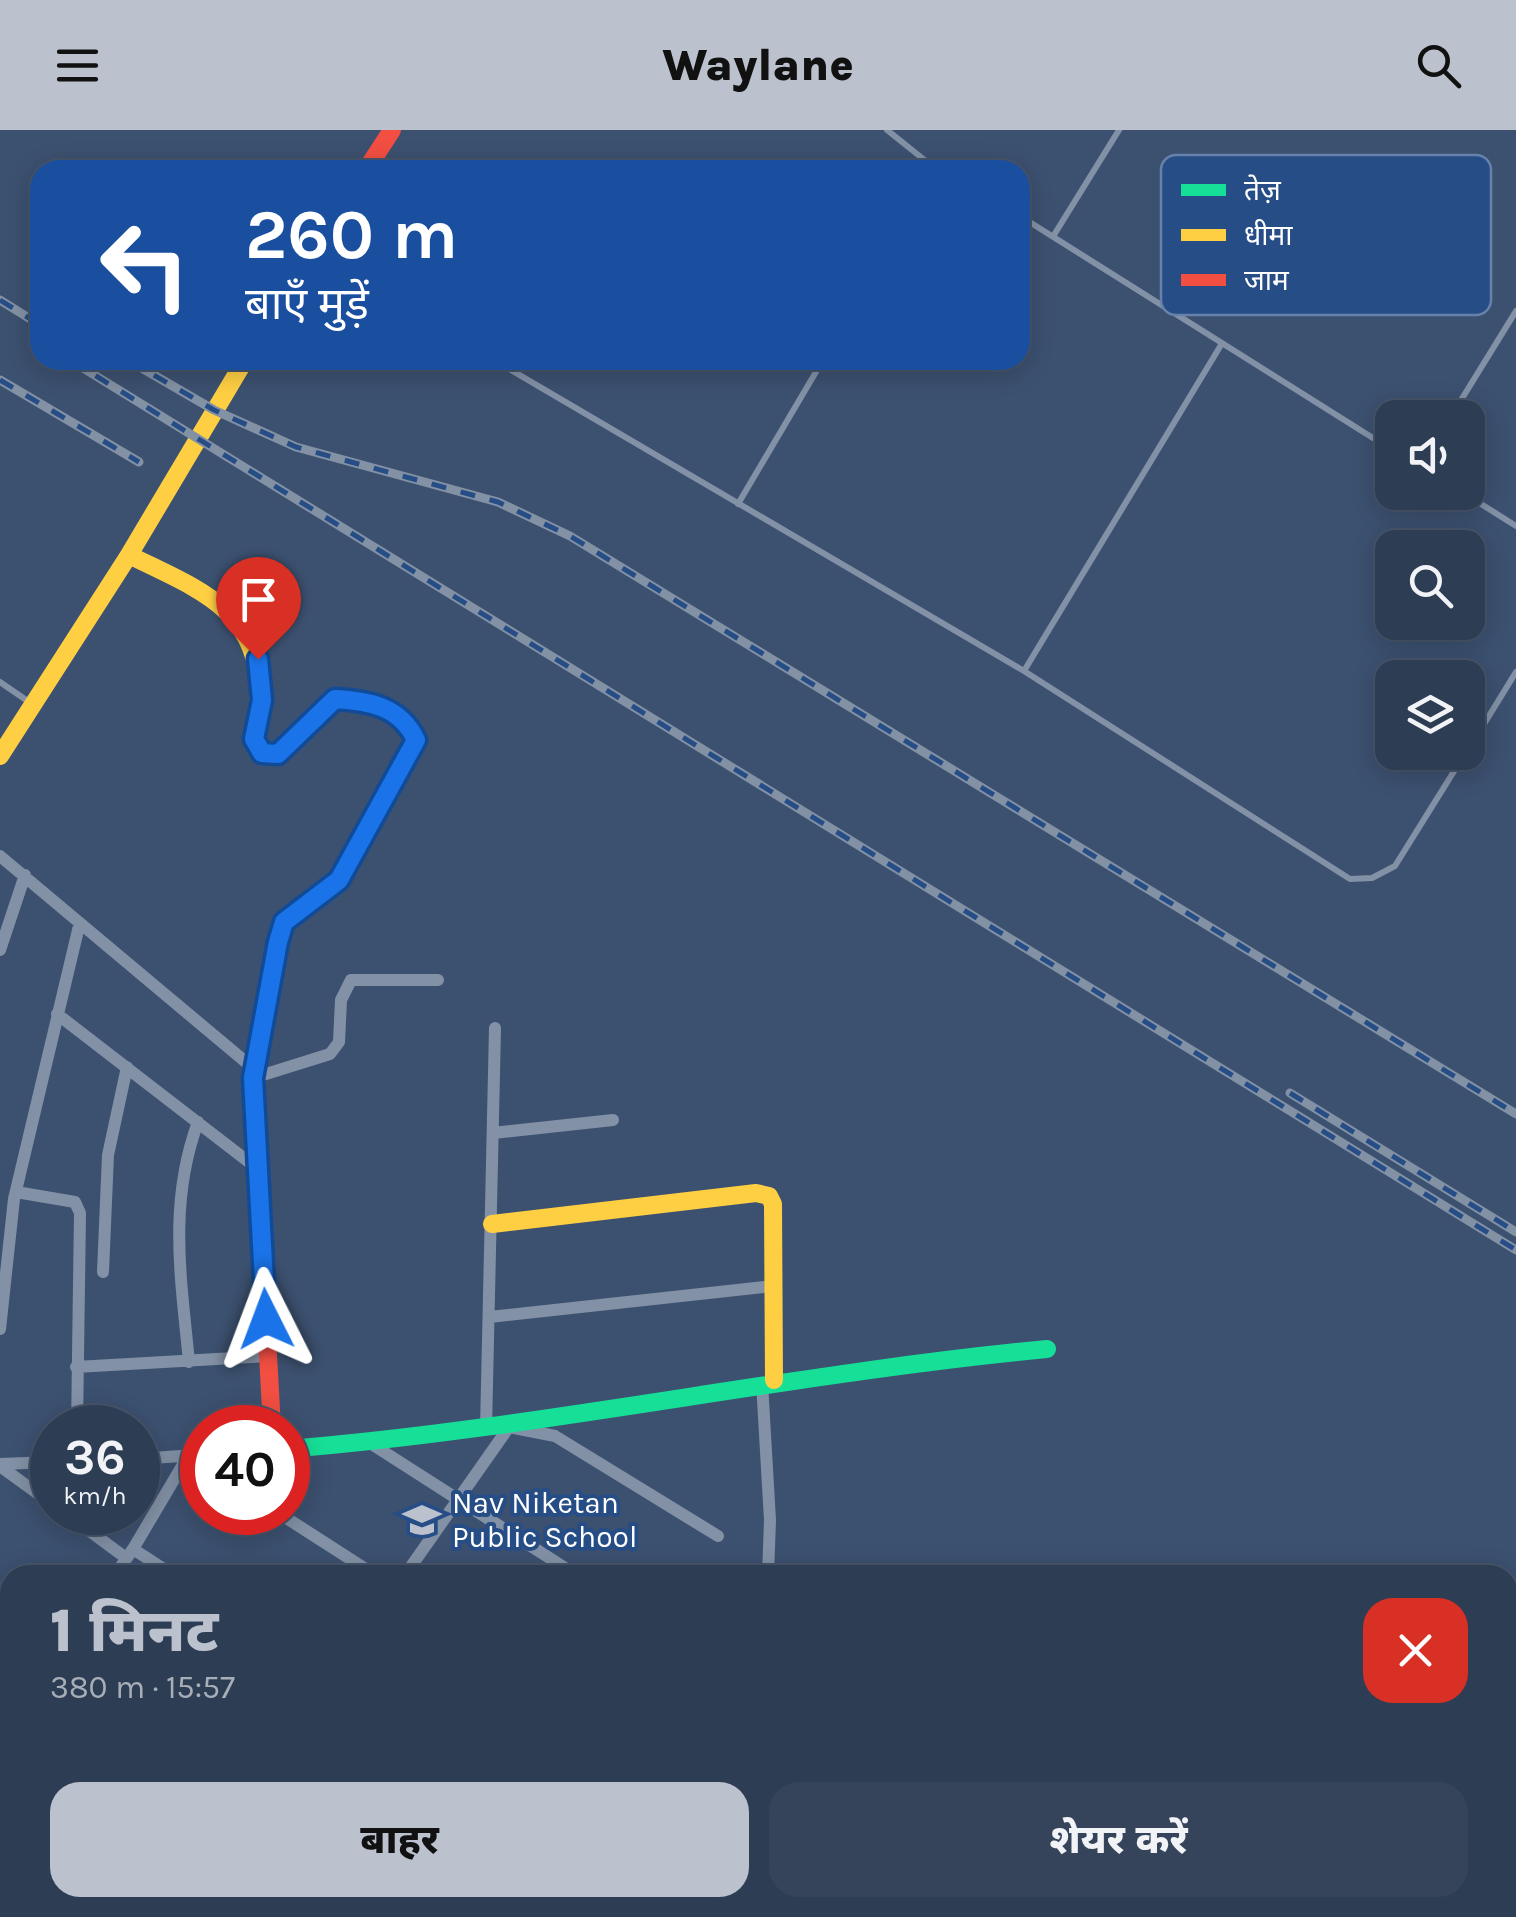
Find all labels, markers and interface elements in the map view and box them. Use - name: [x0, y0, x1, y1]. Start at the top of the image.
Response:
- icon: menu: [50, 38, 105, 93]
- icon: search: [1411, 38, 1466, 93]
- text: Waylane: [662, 39, 854, 91]
- legend: [1161, 155, 1491, 315]
- text: तेज़: [1244, 174, 1282, 207]
- text: 260 m: [245, 194, 458, 276]
- icon: left: [80, 200, 210, 330]
- text: धीमा: [1244, 219, 1293, 252]
- text: जाम: [1244, 264, 1290, 297]
- text: बाएँ मुड़ें: [245, 278, 369, 330]
- map controls: [1375, 400, 1485, 770]
- button: sound: [1375, 400, 1485, 510]
- button: search: [1375, 530, 1485, 640]
- pin: [216, 557, 301, 660]
- icon: arrive: [231, 572, 286, 627]
- button: layers: [1375, 660, 1485, 770]
- position arrow: [214, 1267, 318, 1371]
- speed limit sign: 40: [180, 1405, 310, 1535]
- text: 36: [64, 1428, 126, 1487]
- text: km/h: [63, 1481, 127, 1510]
- place label: Nav Niketan Public School: [452, 1485, 637, 1555]
- school or university icon: Nav Niketan Public School: [401, 1499, 443, 1541]
- text: 1 मिनट: [50, 1596, 218, 1666]
- button: close: [1363, 1598, 1468, 1703]
- text: 380 m · 15:57: [50, 1669, 235, 1706]
- button: बाहर: [50, 1782, 749, 1897]
- button: शेयर करें: [769, 1782, 1468, 1897]

